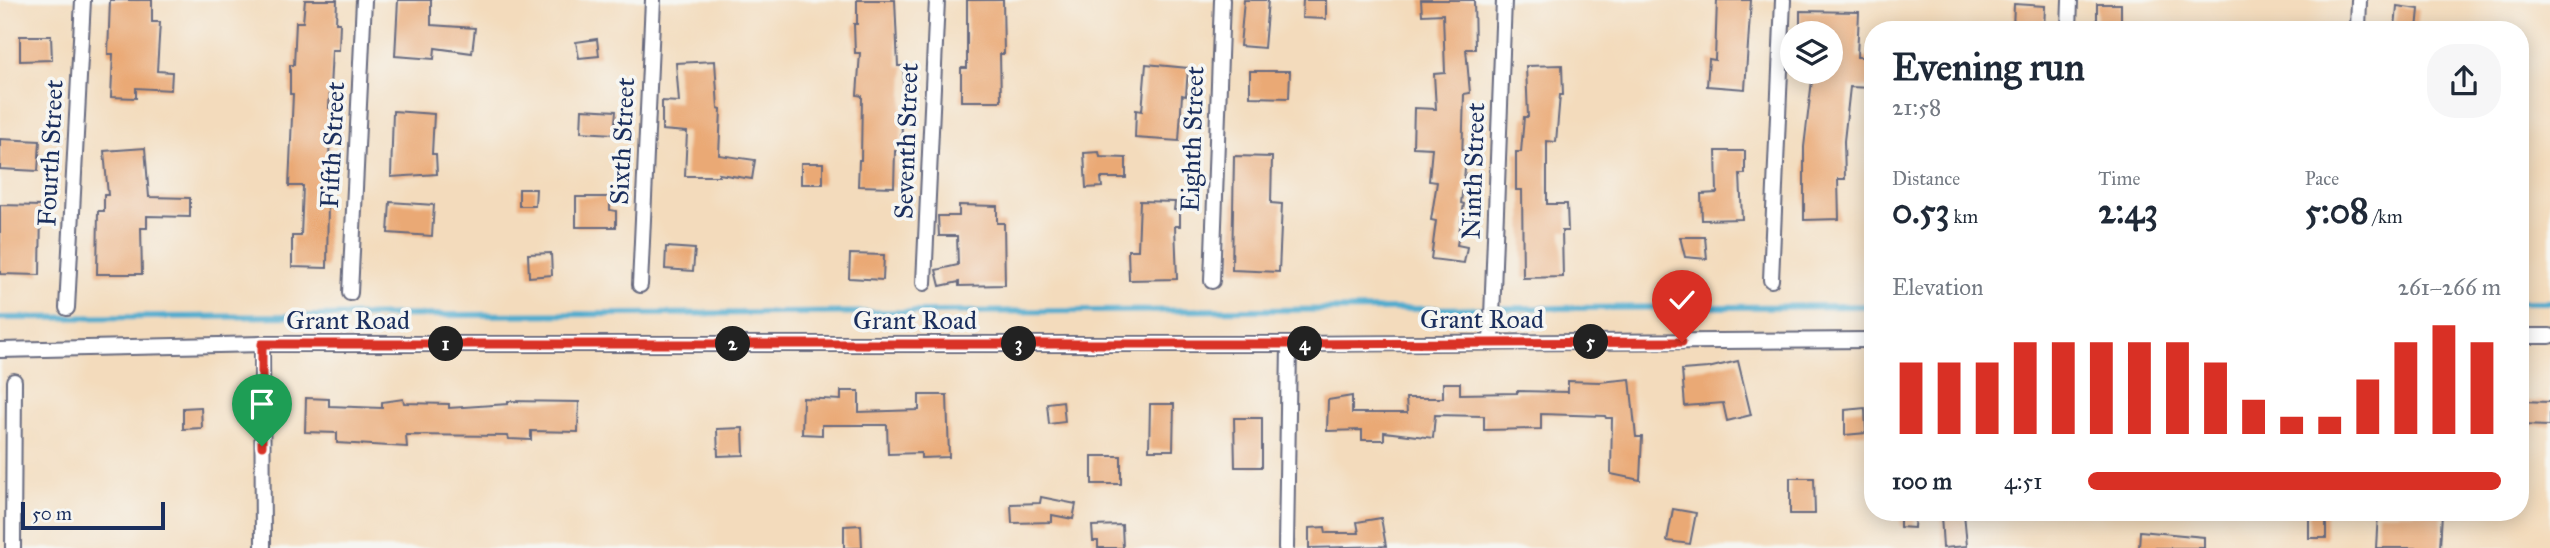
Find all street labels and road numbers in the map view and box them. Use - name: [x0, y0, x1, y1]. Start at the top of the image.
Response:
- street label: Seventh Street: [887, 62, 925, 220]
- street label: Eighth Street: [1173, 65, 1211, 213]
- street label: Sixth Street: [603, 76, 641, 206]
- street label: Fourth Street: [30, 79, 70, 227]
- street label: Fifth Street: [313, 81, 351, 209]
- street label: Ninth Street: [1455, 102, 1491, 240]
- street label: Grant Road: [1420, 303, 1544, 335]
- street label: Grant Road: [286, 304, 410, 336]
- street label: Grant Road: [853, 304, 977, 336]

